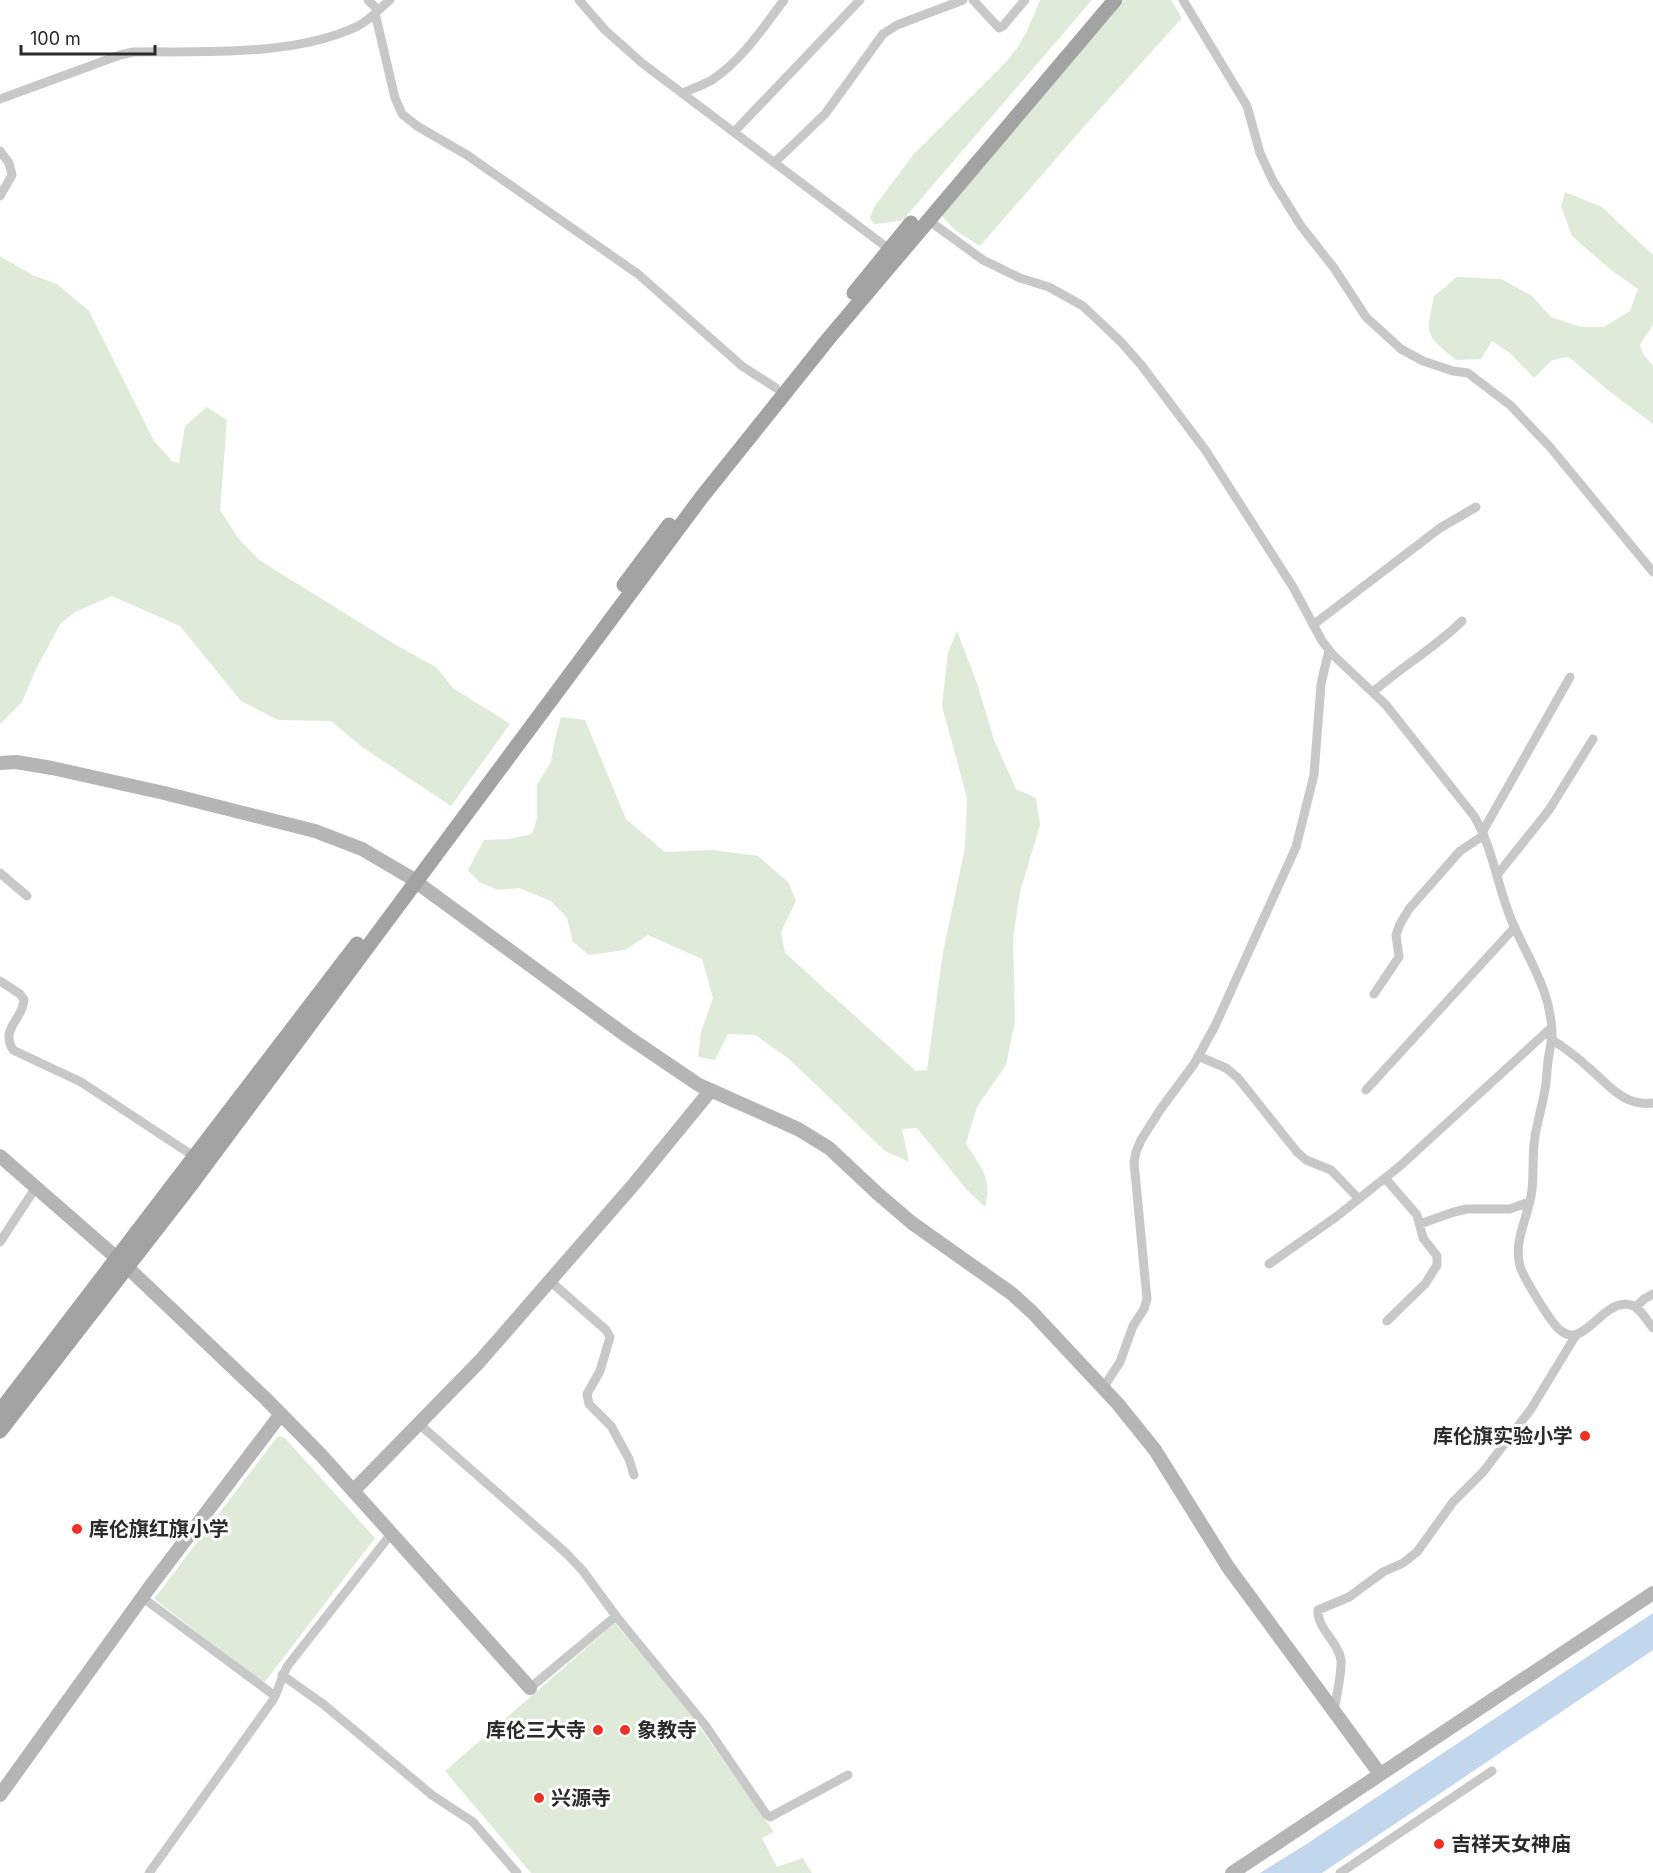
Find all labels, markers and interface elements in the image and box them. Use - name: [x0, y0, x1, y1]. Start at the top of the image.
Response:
- scale bar: [21, 18, 154, 56]
- text: 100 m: [30, 28, 81, 49]
- place label: 库伦旗实验小学: [1433, 1424, 1573, 1448]
- marker: 库伦旗实验小学: [1578, 1429, 1592, 1443]
- place label: 库伦旗红旗小学: [89, 1517, 229, 1541]
- marker: 库伦旗红旗小学: [70, 1522, 84, 1536]
- place label: 库伦三大寺: [486, 1718, 586, 1742]
- place label: 象教寺: [637, 1718, 697, 1742]
- marker: 库伦三大寺: [591, 1723, 605, 1737]
- marker: 象教寺: [618, 1723, 632, 1737]
- place label: 兴源寺: [551, 1786, 611, 1810]
- marker: 兴源寺: [532, 1791, 546, 1805]
- place label: 吉祥天女神庙: [1451, 1832, 1571, 1856]
- marker: 吉祥天女神庙: [1432, 1837, 1446, 1851]

